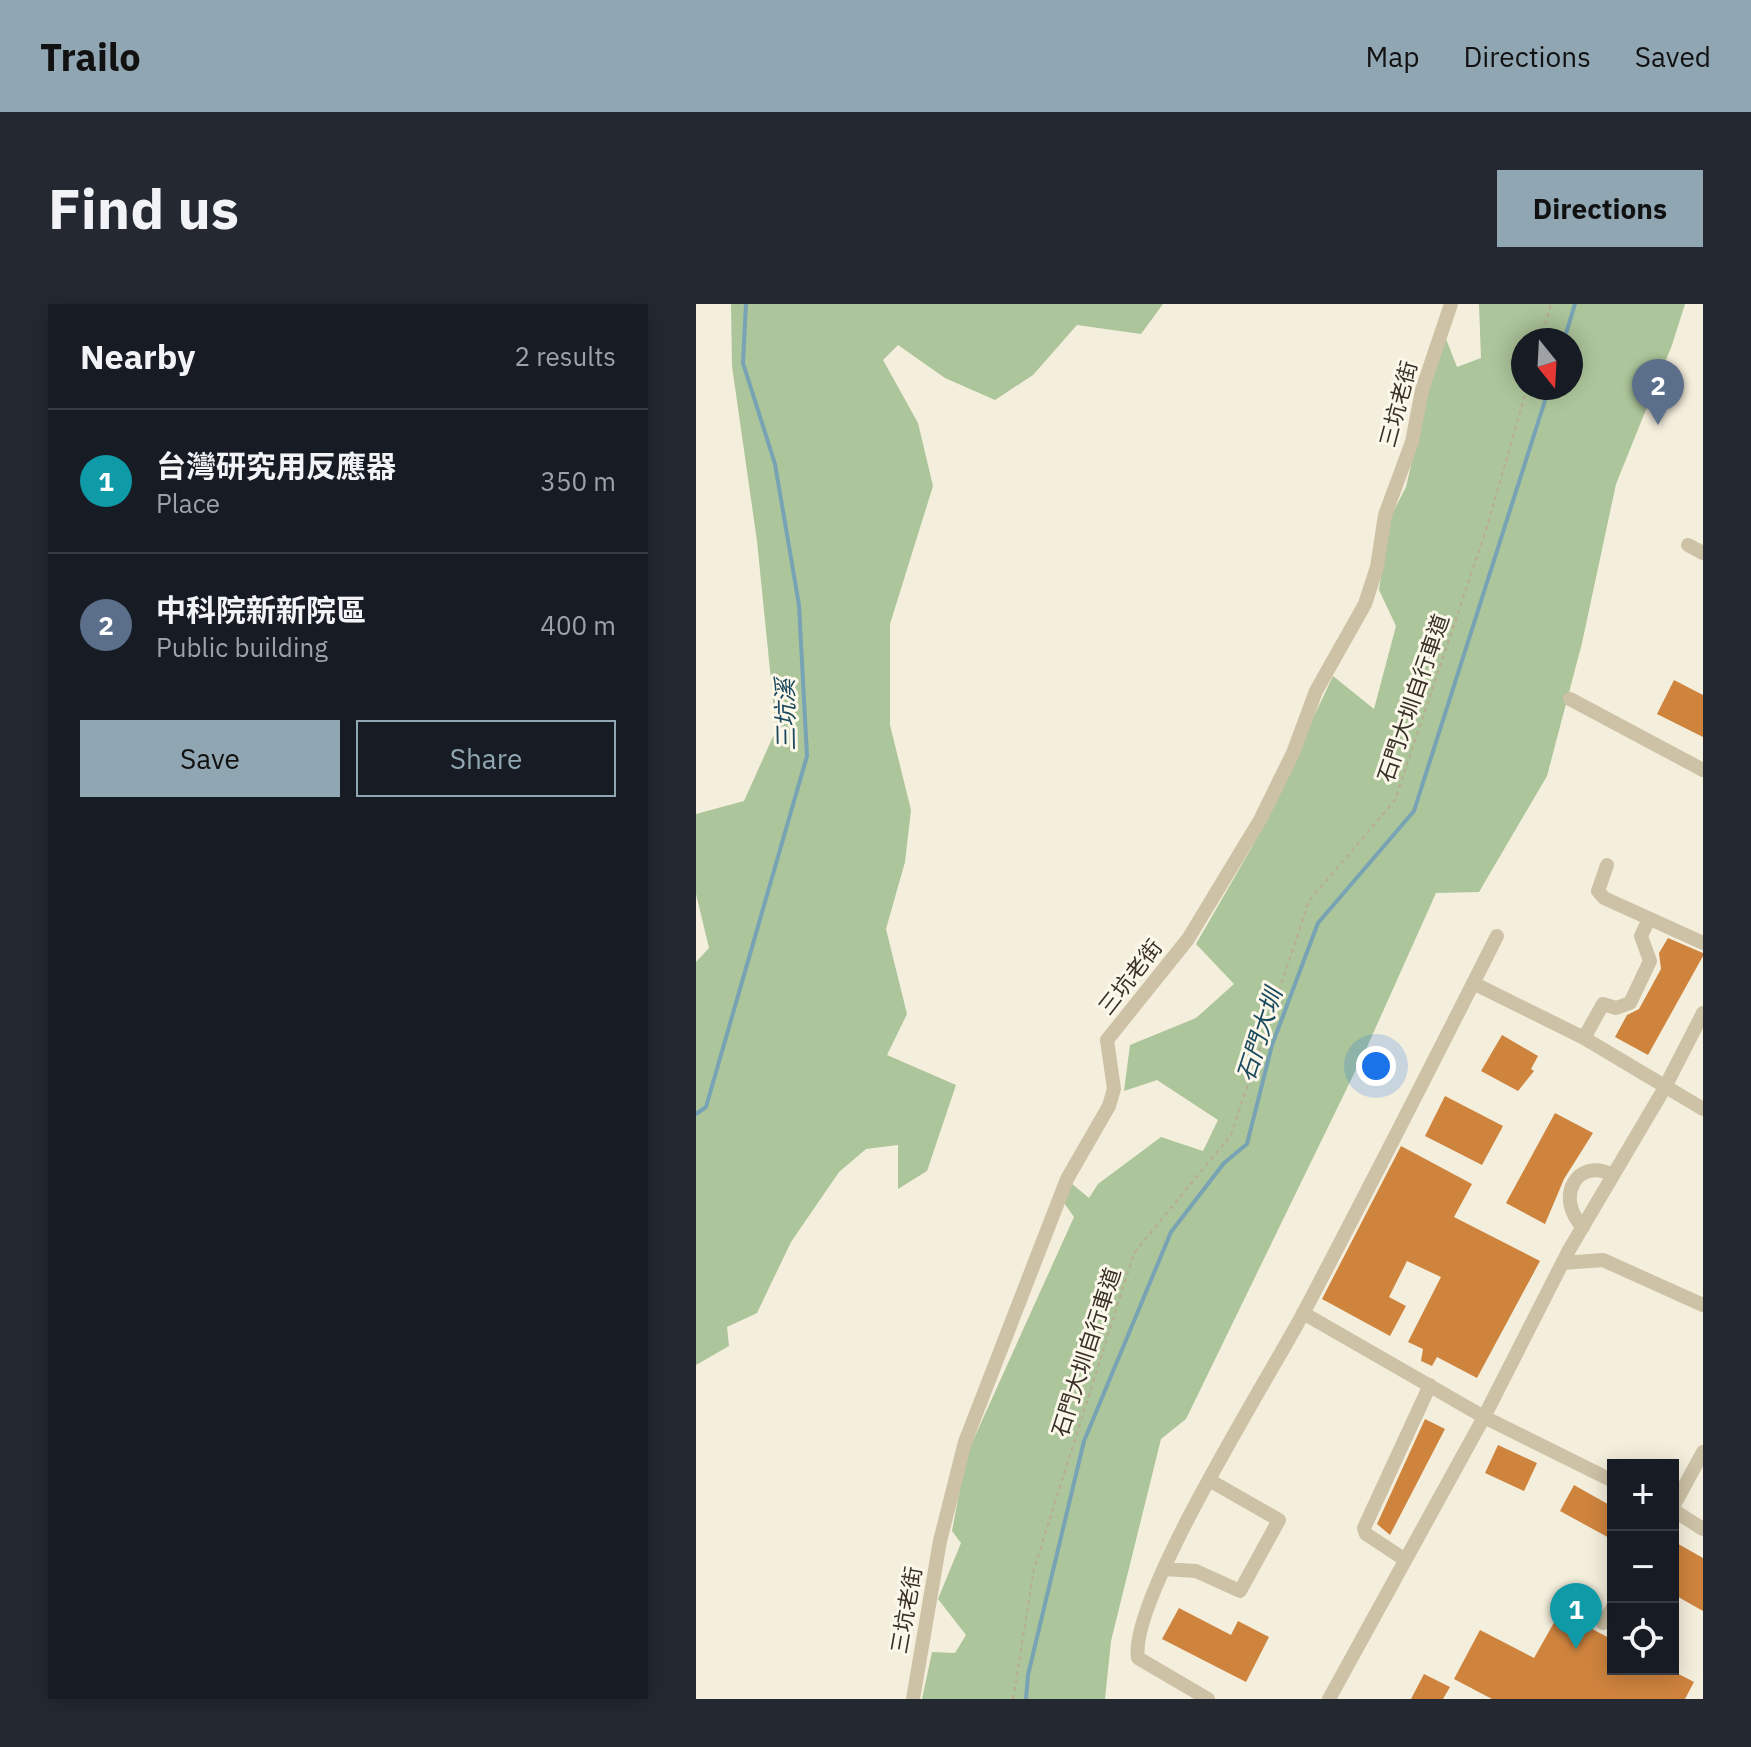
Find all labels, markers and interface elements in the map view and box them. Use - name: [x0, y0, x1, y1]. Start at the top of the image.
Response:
- text: Trailo: [40, 32, 141, 81]
- text: Map: [1365, 38, 1419, 75]
- text: Directions: [1463, 38, 1591, 75]
- text: Saved: [1635, 38, 1711, 75]
- button: Directions: [1497, 170, 1703, 247]
- text: Find us: [48, 172, 239, 244]
- north arrow: [1511, 328, 1583, 400]
- text: Nearby: [80, 334, 195, 378]
- text: 2 results: [514, 339, 616, 373]
- street label: 三坑老街: [1372, 358, 1423, 450]
- pin: 2: [1632, 359, 1684, 425]
- text: 台灣研究用反應器: [156, 446, 396, 485]
- text: 1: [98, 464, 114, 498]
- text: 350 m: [540, 464, 616, 498]
- text: Place: [156, 486, 220, 520]
- text: 中科院新新院區: [156, 590, 366, 629]
- text: 2: [98, 608, 114, 642]
- text: 400 m: [540, 608, 616, 642]
- street label: 石門大圳自行車道: [1370, 610, 1455, 786]
- text: Public building: [156, 630, 328, 664]
- water label: 三坑溪: [768, 676, 802, 751]
- button: Save: [80, 720, 340, 797]
- button: Share: [356, 720, 616, 797]
- street label: 三坑老街: [1091, 933, 1168, 1020]
- water label: 石門大圳: [1229, 981, 1290, 1085]
- your location: [1356, 1046, 1396, 1086]
- street label: 石門大圳自行車道: [1045, 1264, 1127, 1440]
- map controls: [1607, 1459, 1679, 1675]
- button: +: [1607, 1459, 1679, 1531]
- button: −: [1607, 1531, 1679, 1603]
- street label: 三坑老街: [884, 1564, 927, 1656]
- pin: 1: [1550, 1583, 1602, 1649]
- button: locate: [1607, 1603, 1679, 1675]

